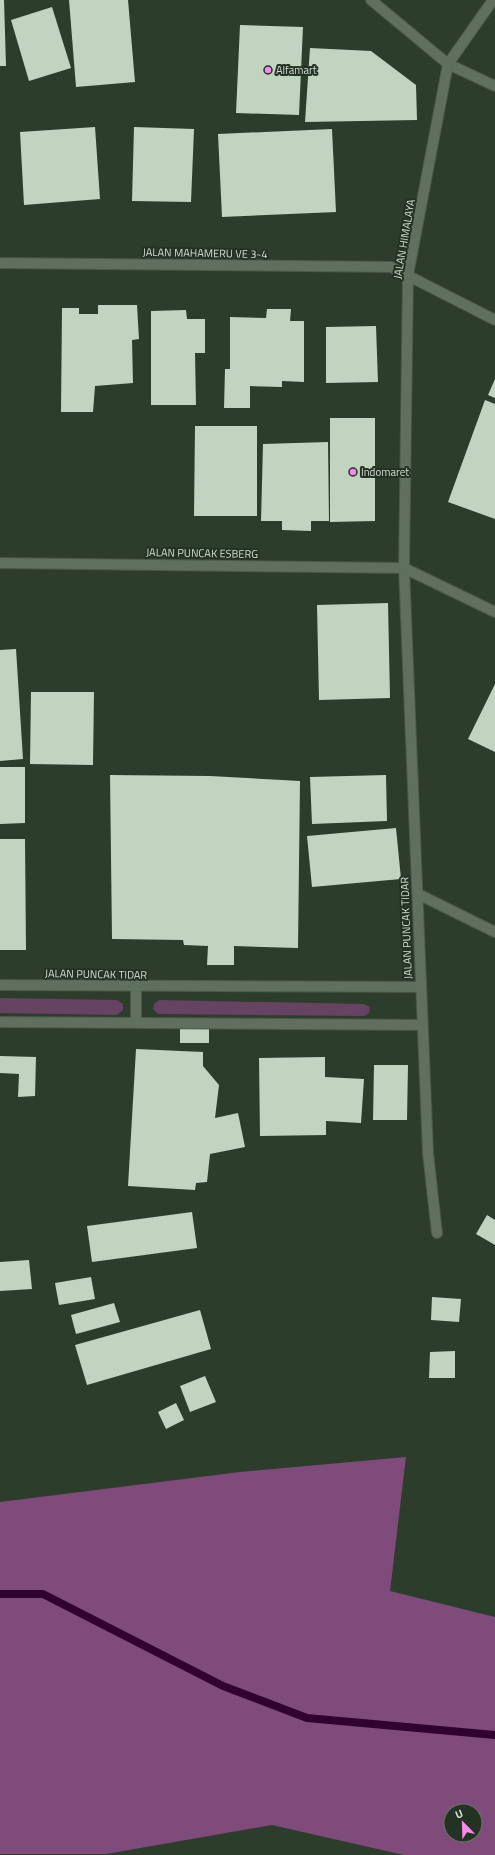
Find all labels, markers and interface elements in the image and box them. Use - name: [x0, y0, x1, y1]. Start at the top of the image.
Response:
- place label: Alfamart: [276, 62, 317, 78]
- marker: Alfamart: [263, 65, 273, 75]
- street label: JALAN HIMALAYA: [389, 197, 419, 280]
- street label: JALAN MAHAMERU VE 3-4: [142, 244, 268, 262]
- place label: Indomaret: [361, 464, 409, 480]
- marker: Indomaret: [348, 467, 358, 477]
- street label: JALAN PUNCAK ESBERG: [146, 544, 258, 562]
- street label: JALAN PUNCAK TIDAR: [396, 876, 416, 979]
- street label: JALAN PUNCAK TIDAR: [45, 965, 148, 983]
- north arrow: [443, 1803, 483, 1843]
- text: U: [453, 1805, 466, 1823]

